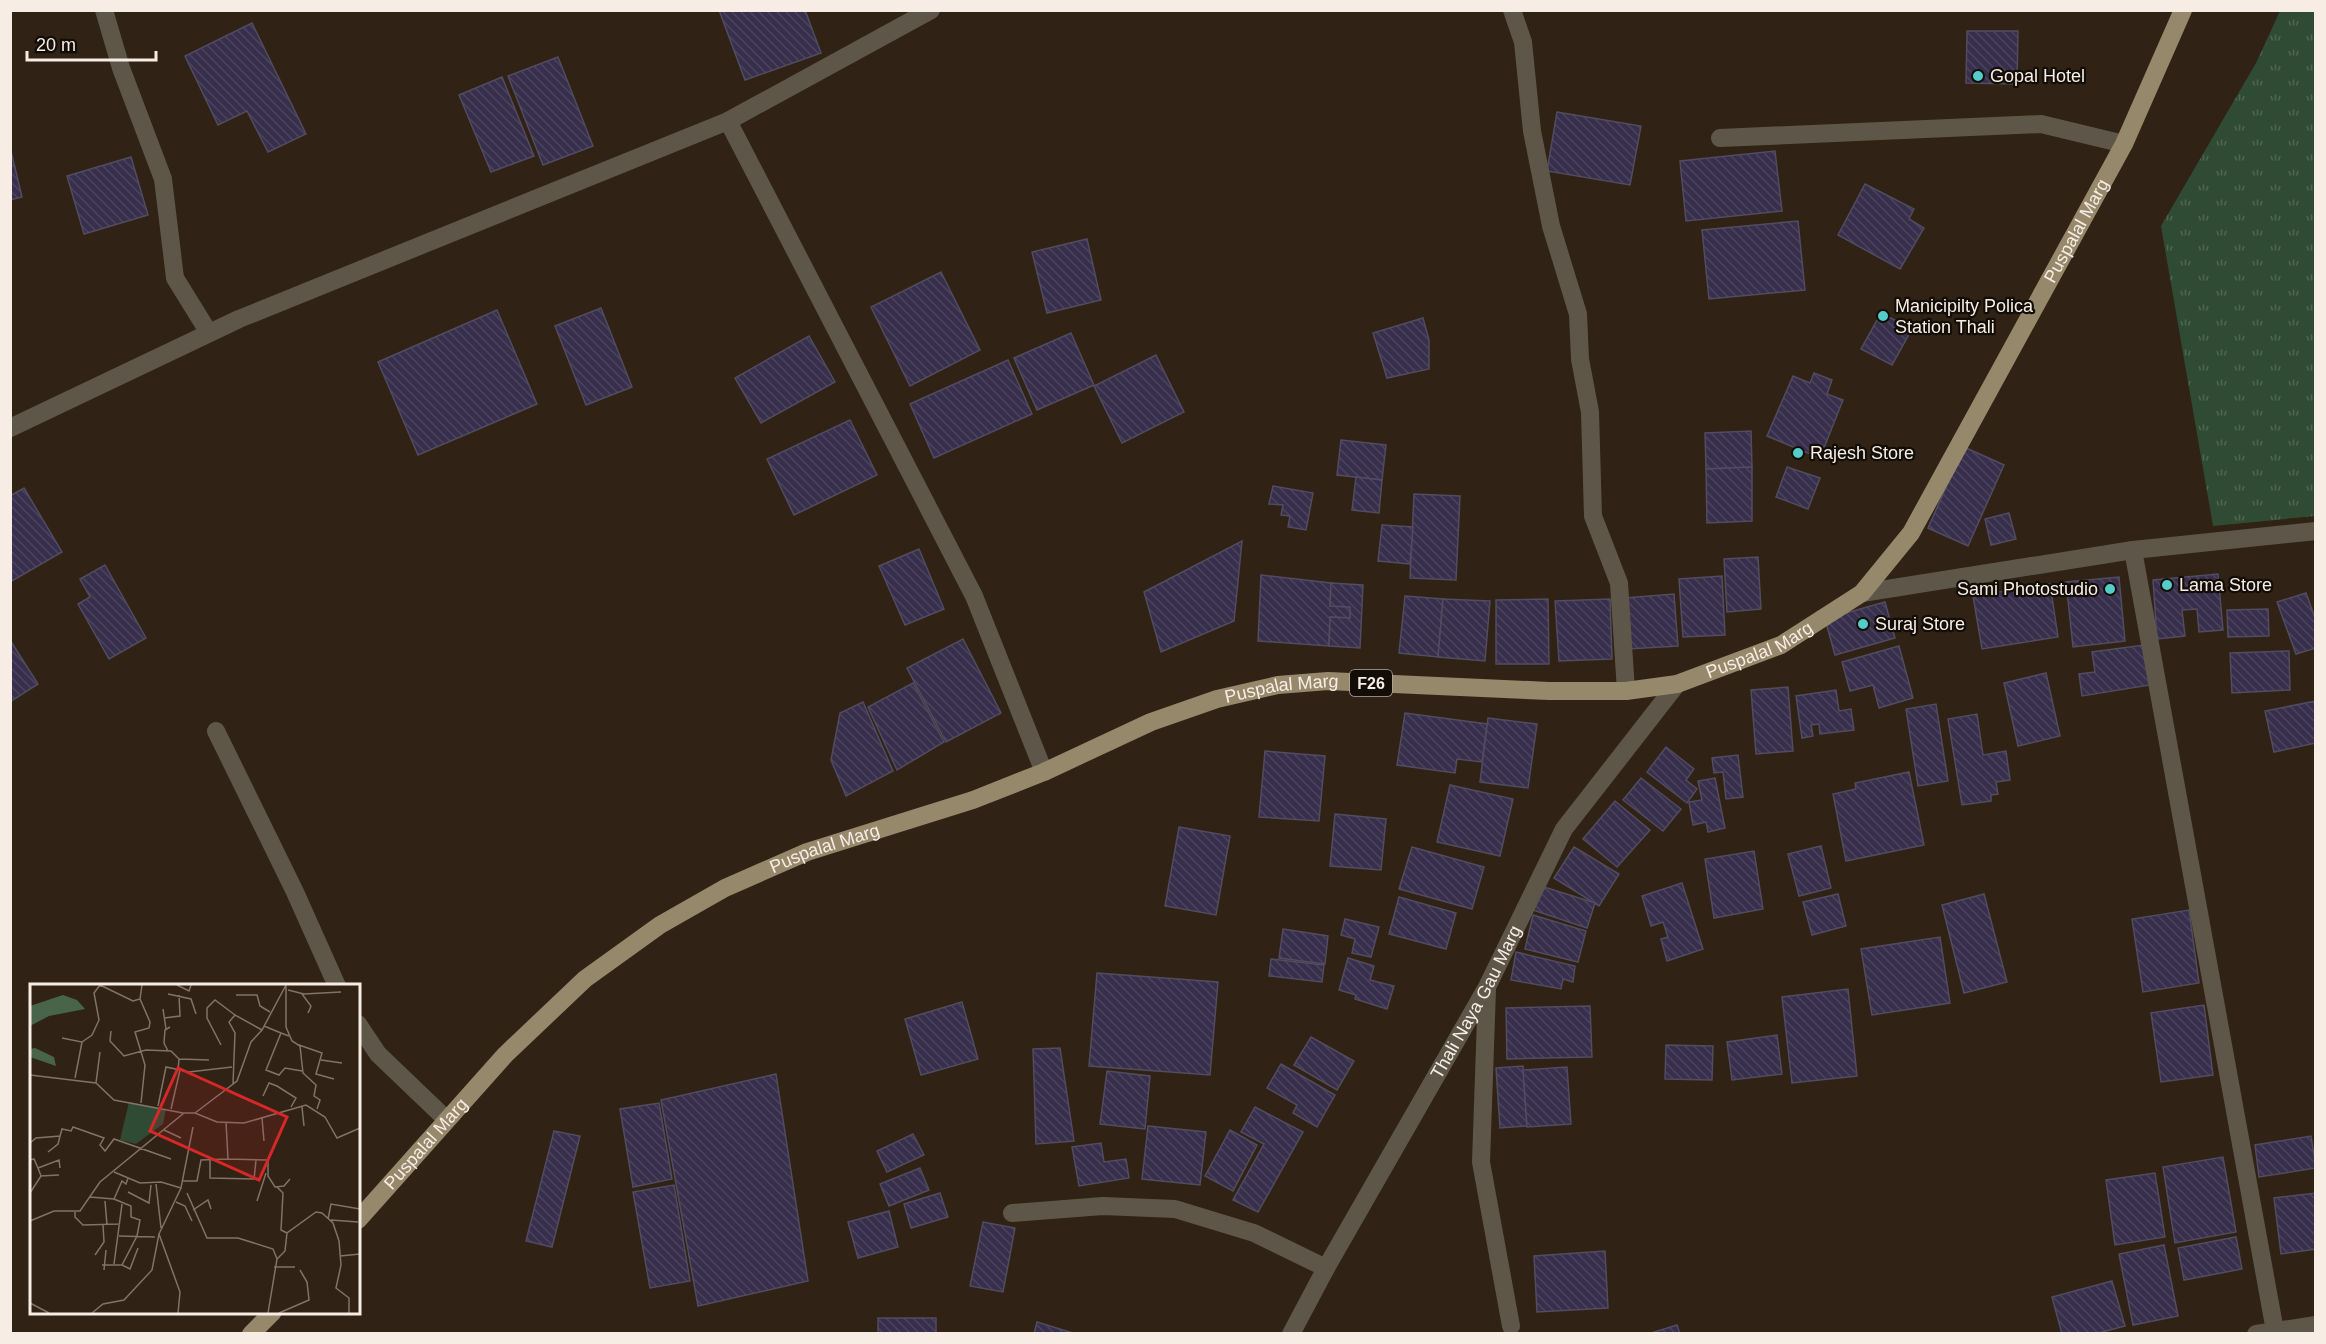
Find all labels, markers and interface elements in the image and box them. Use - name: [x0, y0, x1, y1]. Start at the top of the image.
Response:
- scale bar: [27, 24, 156, 62]
- text: 20 m: [36, 35, 76, 55]
- place label: Gopal Hotel: [1990, 66, 2085, 86]
- marker: Gopal Hotel: [1971, 69, 1985, 83]
- street label: Puspalal Marg: [2040, 176, 2113, 286]
- place label: Manicipilty Polica Station Thali: [1895, 296, 2034, 337]
- marker: Manicipilty Polica Station Thali: [1876, 309, 1890, 323]
- place label: Rajesh Store: [1810, 443, 1914, 463]
- marker: Rajesh Store: [1791, 446, 1805, 460]
- place label: Lama Store: [2179, 575, 2272, 595]
- marker: Lama Store: [2160, 578, 2174, 592]
- place label: Sami Photostudio: [1957, 579, 2098, 599]
- marker: Sami Photostudio: [2103, 582, 2117, 596]
- place label: Suraj Store: [1875, 614, 1965, 634]
- street label: Puspalal Marg: [1703, 617, 1816, 682]
- marker: Suraj Store: [1856, 617, 1870, 631]
- road number: F26: [1350, 670, 1392, 696]
- street label: Puspalal Marg: [1223, 671, 1339, 707]
- street label: Puspalal Marg: [767, 820, 882, 877]
- street label: Thali Naya Gau Marg: [1427, 922, 1525, 1082]
- inset map: [30, 984, 360, 1314]
- street label: Puspalal Marg: [380, 1094, 472, 1193]

